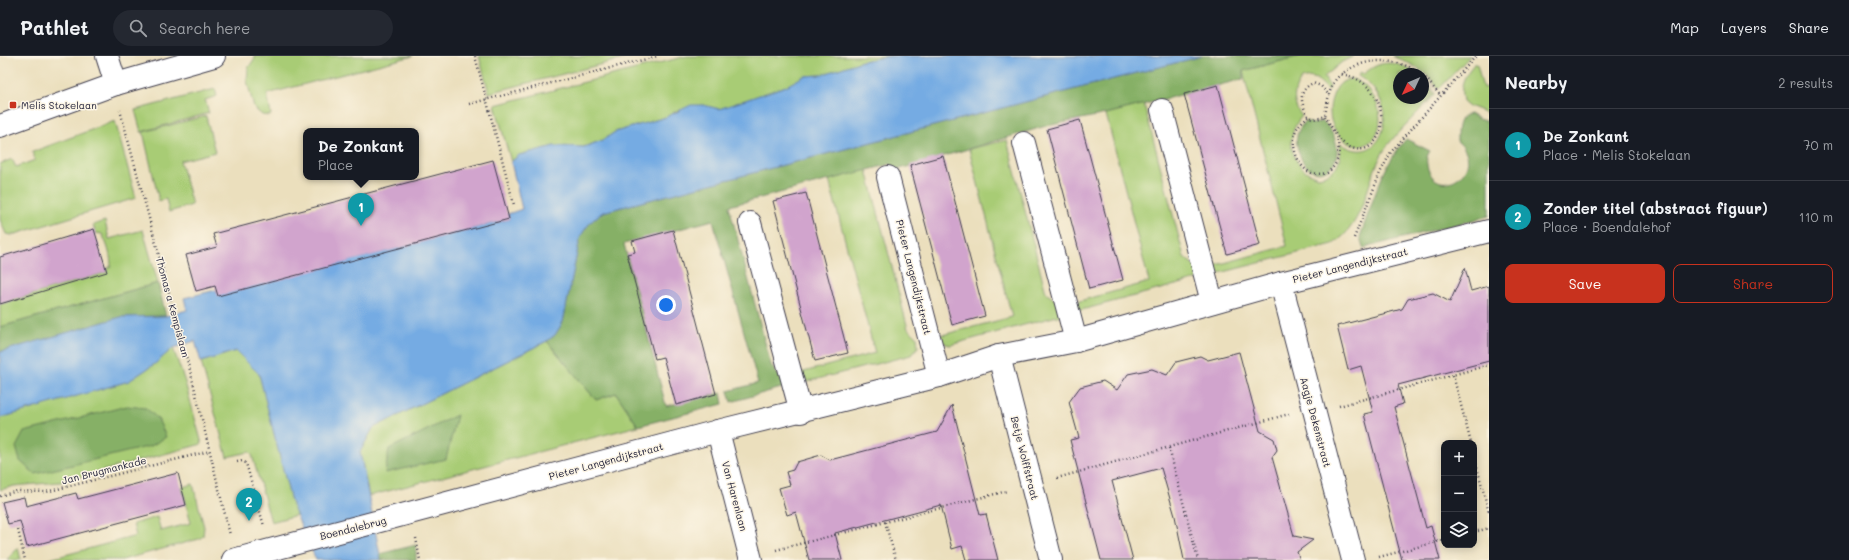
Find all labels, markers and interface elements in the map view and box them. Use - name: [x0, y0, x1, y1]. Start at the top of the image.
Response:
- search box: [113, 10, 393, 46]
- text: Pathlet: [20, 15, 89, 40]
- icon: search: [127, 17, 149, 39]
- text: Search here: [159, 18, 250, 38]
- text: Map: [1670, 18, 1699, 37]
- text: Layers: [1721, 18, 1767, 37]
- text: Share: [1789, 18, 1829, 37]
- north arrow: [1393, 68, 1429, 104]
- text: Nearby: [1505, 71, 1567, 93]
- text: 2 results: [1778, 74, 1833, 91]
- place label: Melis Stokelaan: [21, 98, 97, 112]
- marker: Melis Stokelaan: [8, 100, 18, 110]
- text: De Zonkant: [1543, 126, 1629, 146]
- popup: [303, 128, 419, 180]
- text: De Zonkant: [318, 136, 404, 156]
- text: 1: [1515, 136, 1521, 153]
- text: 70 m: [1803, 136, 1833, 153]
- text: Place · Melis Stokelaan: [1543, 146, 1690, 163]
- text: Place: [318, 156, 353, 173]
- pin: 1: [348, 193, 374, 226]
- text: Zonder titel (abstract figuur): [1543, 198, 1768, 218]
- text: 2: [1514, 208, 1522, 225]
- text: 110 m: [1799, 208, 1833, 225]
- street label: Pieter Langendijkstraat: [893, 218, 935, 336]
- text: Place · Boendalehof: [1543, 218, 1671, 235]
- street label: Pieter Langendijkstraat: [1291, 244, 1409, 286]
- street label: Thomas a Kempislaan: [153, 255, 193, 359]
- button: Save: [1505, 264, 1665, 303]
- button: Share: [1673, 264, 1833, 303]
- your location: [656, 295, 676, 315]
- street label: Aagje Dekenstraat: [1297, 375, 1335, 469]
- street label: Betje Wolffstraat: [1008, 415, 1042, 501]
- street label: Pieter Langendijkstraat: [547, 439, 665, 483]
- map controls: [1441, 440, 1477, 548]
- button: +: [1441, 440, 1477, 476]
- street label: Jan Brugmankade: [60, 453, 148, 487]
- street label: Van Harenlaan: [719, 459, 751, 533]
- button: −: [1441, 476, 1477, 512]
- pin: 2: [236, 488, 262, 521]
- button: layers: [1441, 512, 1477, 548]
- street label: Boendalebrug: [318, 513, 388, 543]

